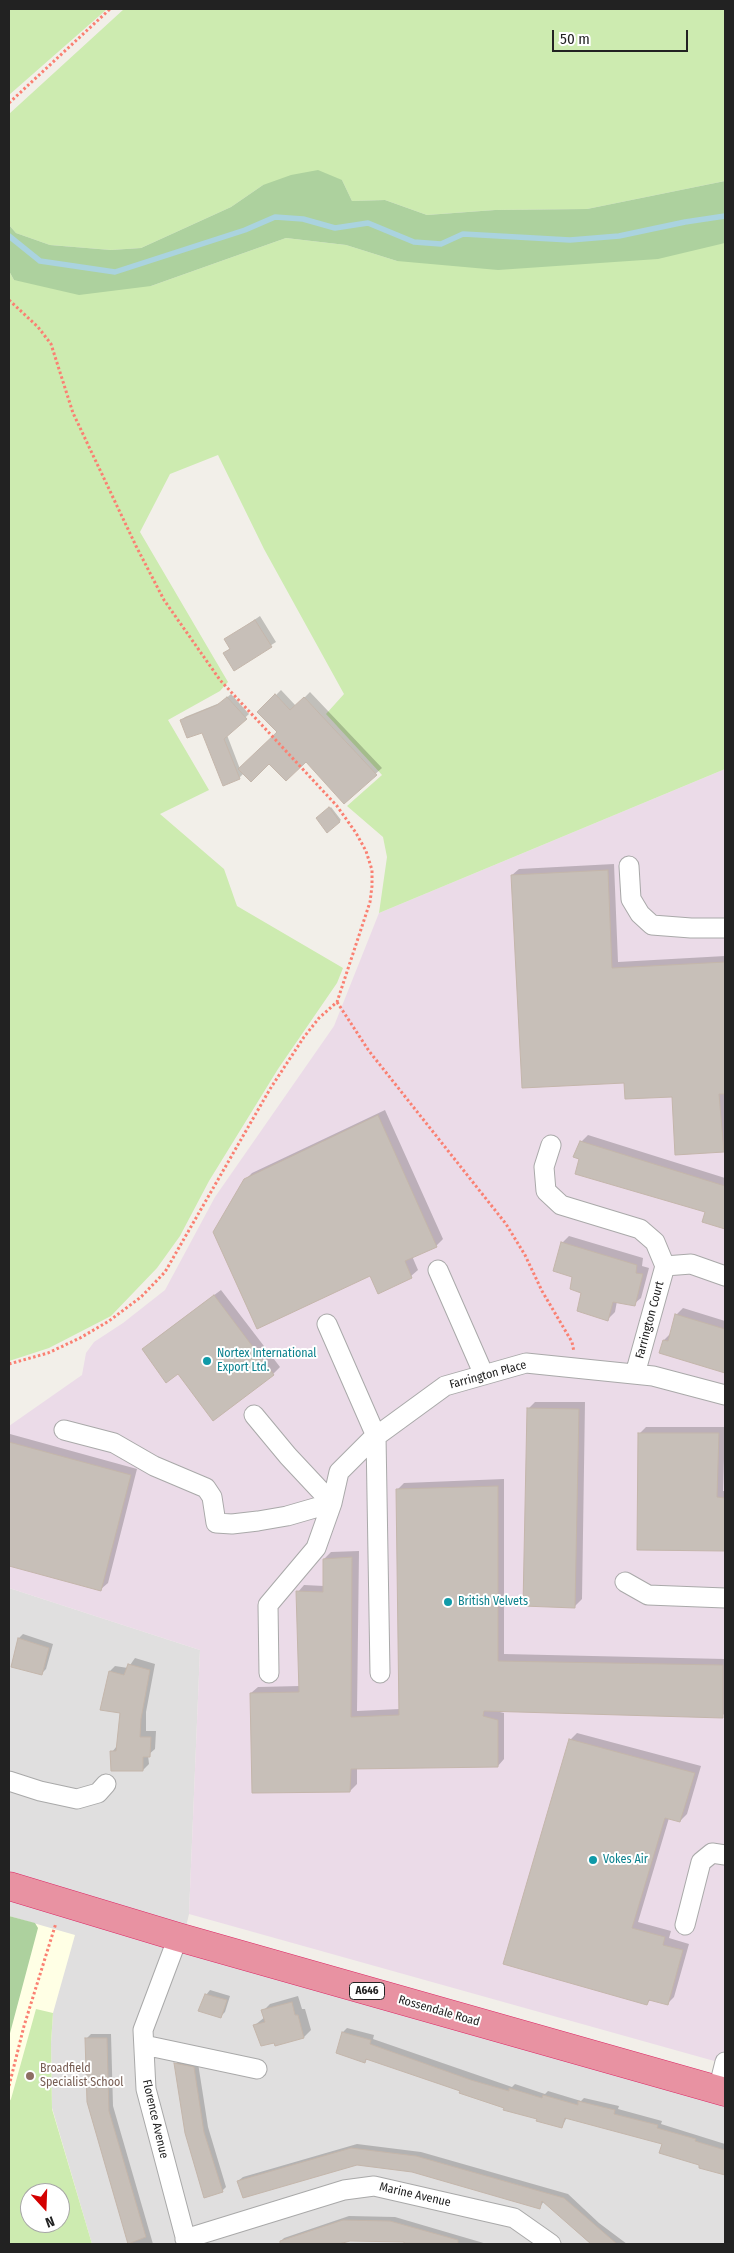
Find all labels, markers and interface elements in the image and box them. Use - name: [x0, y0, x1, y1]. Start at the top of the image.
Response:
- scale bar: [554, 20, 690, 52]
- text: 50 m: [560, 30, 590, 48]
- street label: Farrington Court: [633, 1280, 667, 1360]
- place label: Nortex International Export Ltd.: [217, 1347, 316, 1375]
- marker: Nortex International Export Ltd.: [201, 1355, 213, 1367]
- street label: Farrington Place: [448, 1358, 528, 1392]
- place label: British Velvets: [458, 1595, 528, 1609]
- marker: British Velvets: [442, 1596, 454, 1608]
- place label: Vokes Air: [603, 1853, 648, 1867]
- marker: Vokes Air: [587, 1854, 599, 1866]
- road number: A646: [350, 1982, 384, 2000]
- street label: Rossendale Road: [397, 1993, 481, 2029]
- place label: Broadfield Specialist School: [40, 2062, 123, 2090]
- marker: Broadfield Specialist School: [24, 2070, 36, 2082]
- street label: Florence Avenue: [139, 2078, 171, 2160]
- street label: Marine Avenue: [378, 2180, 452, 2210]
- north arrow: [20, 2183, 70, 2233]
- text: N: [43, 2212, 57, 2231]

